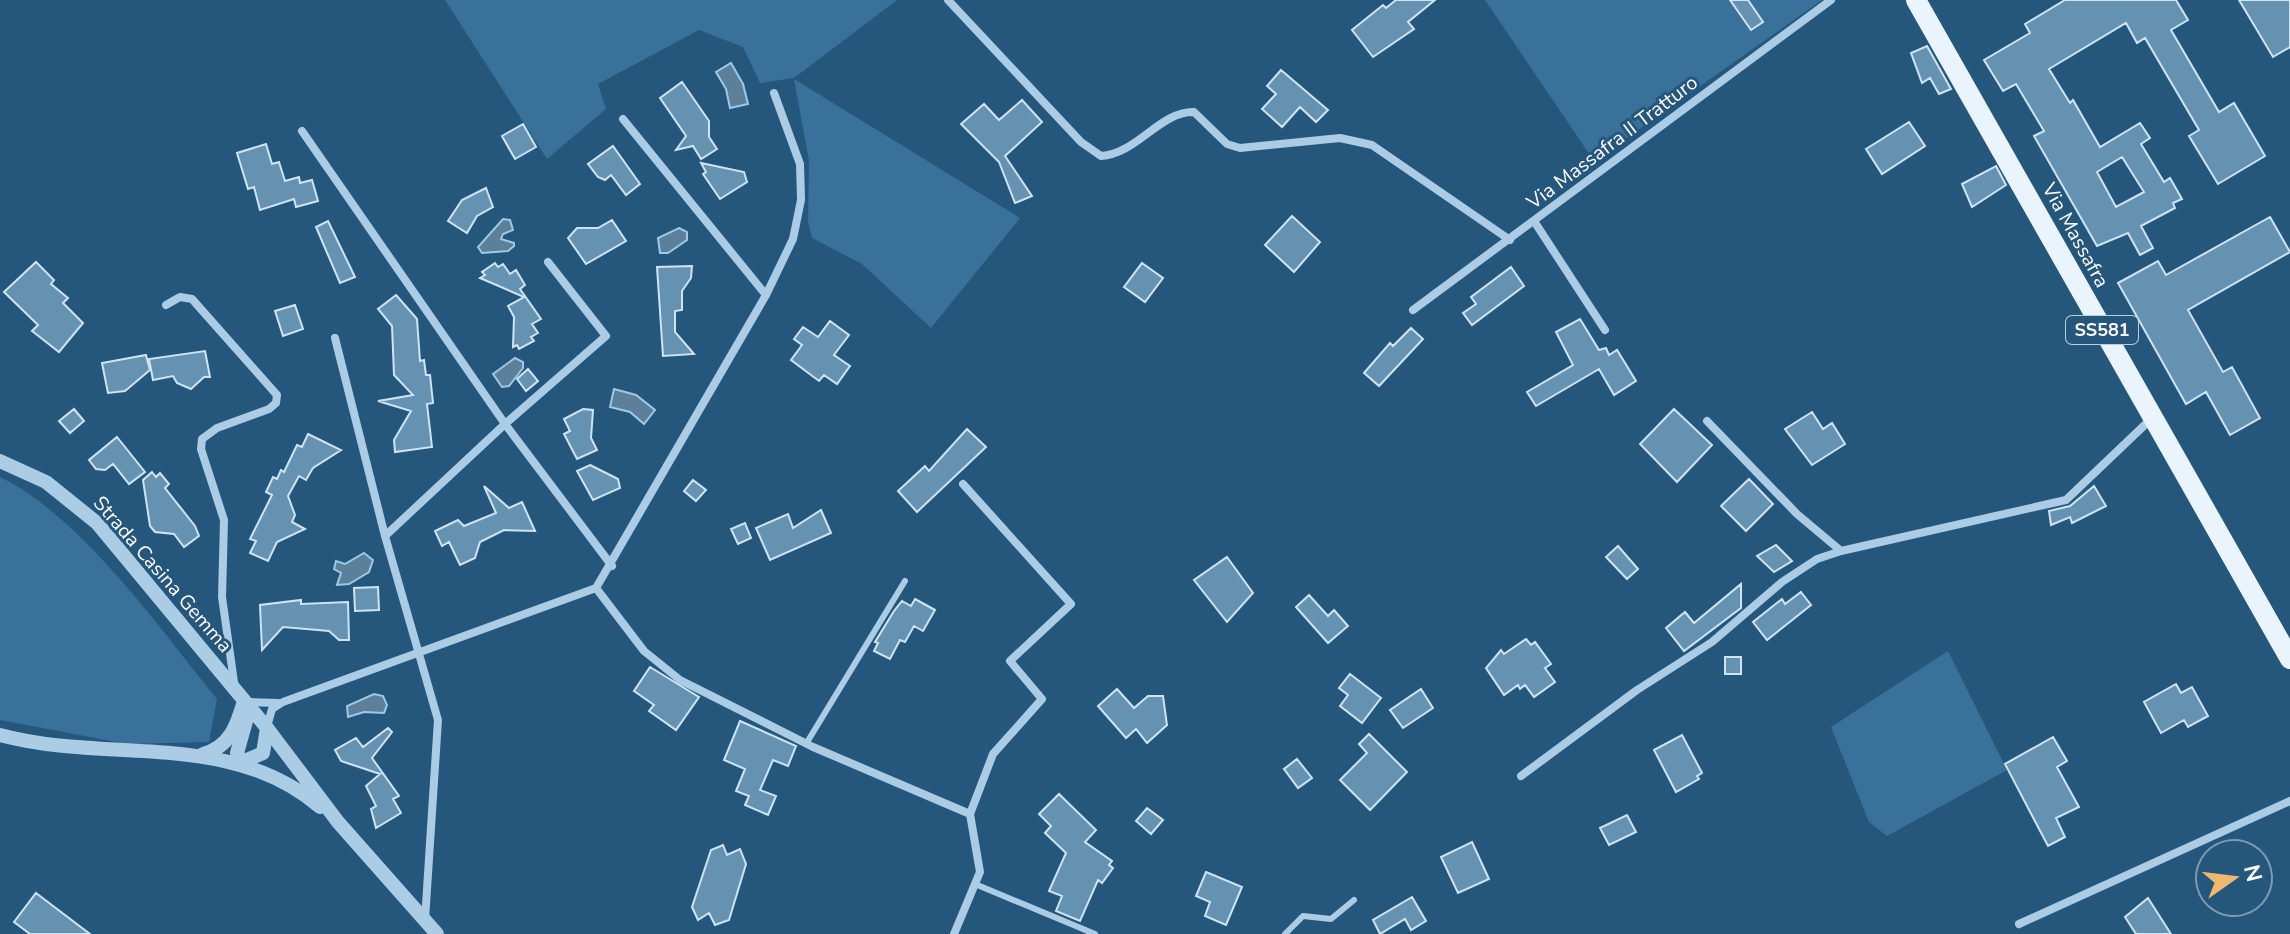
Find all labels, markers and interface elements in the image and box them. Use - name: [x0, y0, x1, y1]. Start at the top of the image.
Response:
- street label: Via Massafra II Tratturo: [1520, 69, 1703, 216]
- street label: Via Massafra: [2035, 177, 2115, 293]
- road number: SS581: [2066, 316, 2138, 344]
- street label: Strada Casina Gemma: [87, 490, 238, 658]
- north arrow: [2194, 838, 2274, 918]
- text: N: [2236, 862, 2269, 885]

